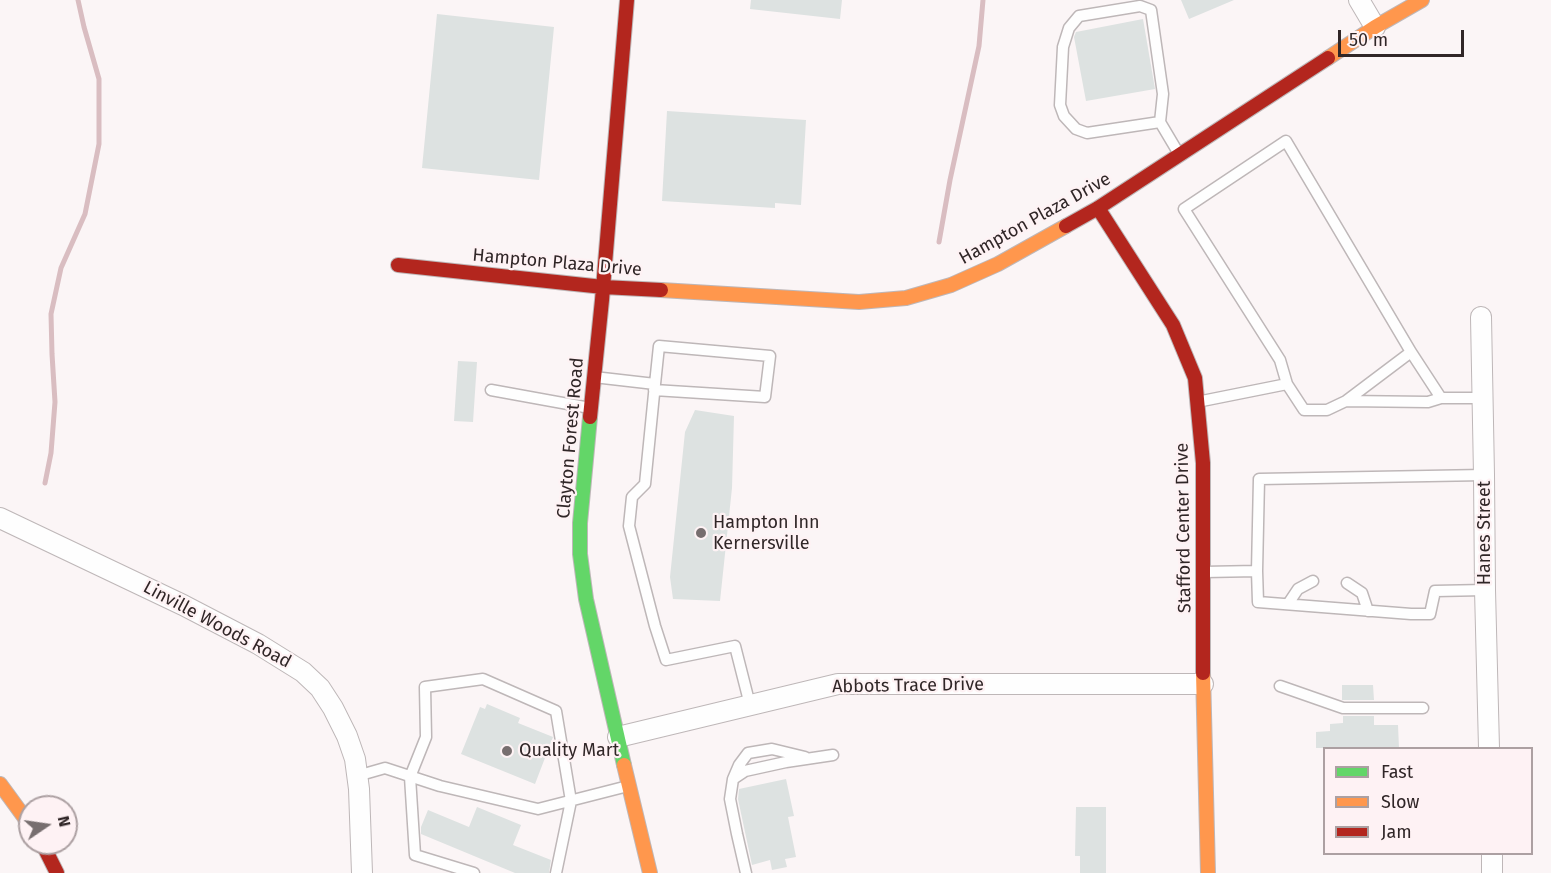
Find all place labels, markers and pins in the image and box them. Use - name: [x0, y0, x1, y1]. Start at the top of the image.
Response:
- place label: Hampton Inn Kernersville: [713, 512, 820, 554]
- marker: Hampton Inn Kernersville: [694, 526, 708, 540]
- place label: Quality Mart: [519, 740, 619, 762]
- marker: Quality Mart: [500, 744, 514, 758]

